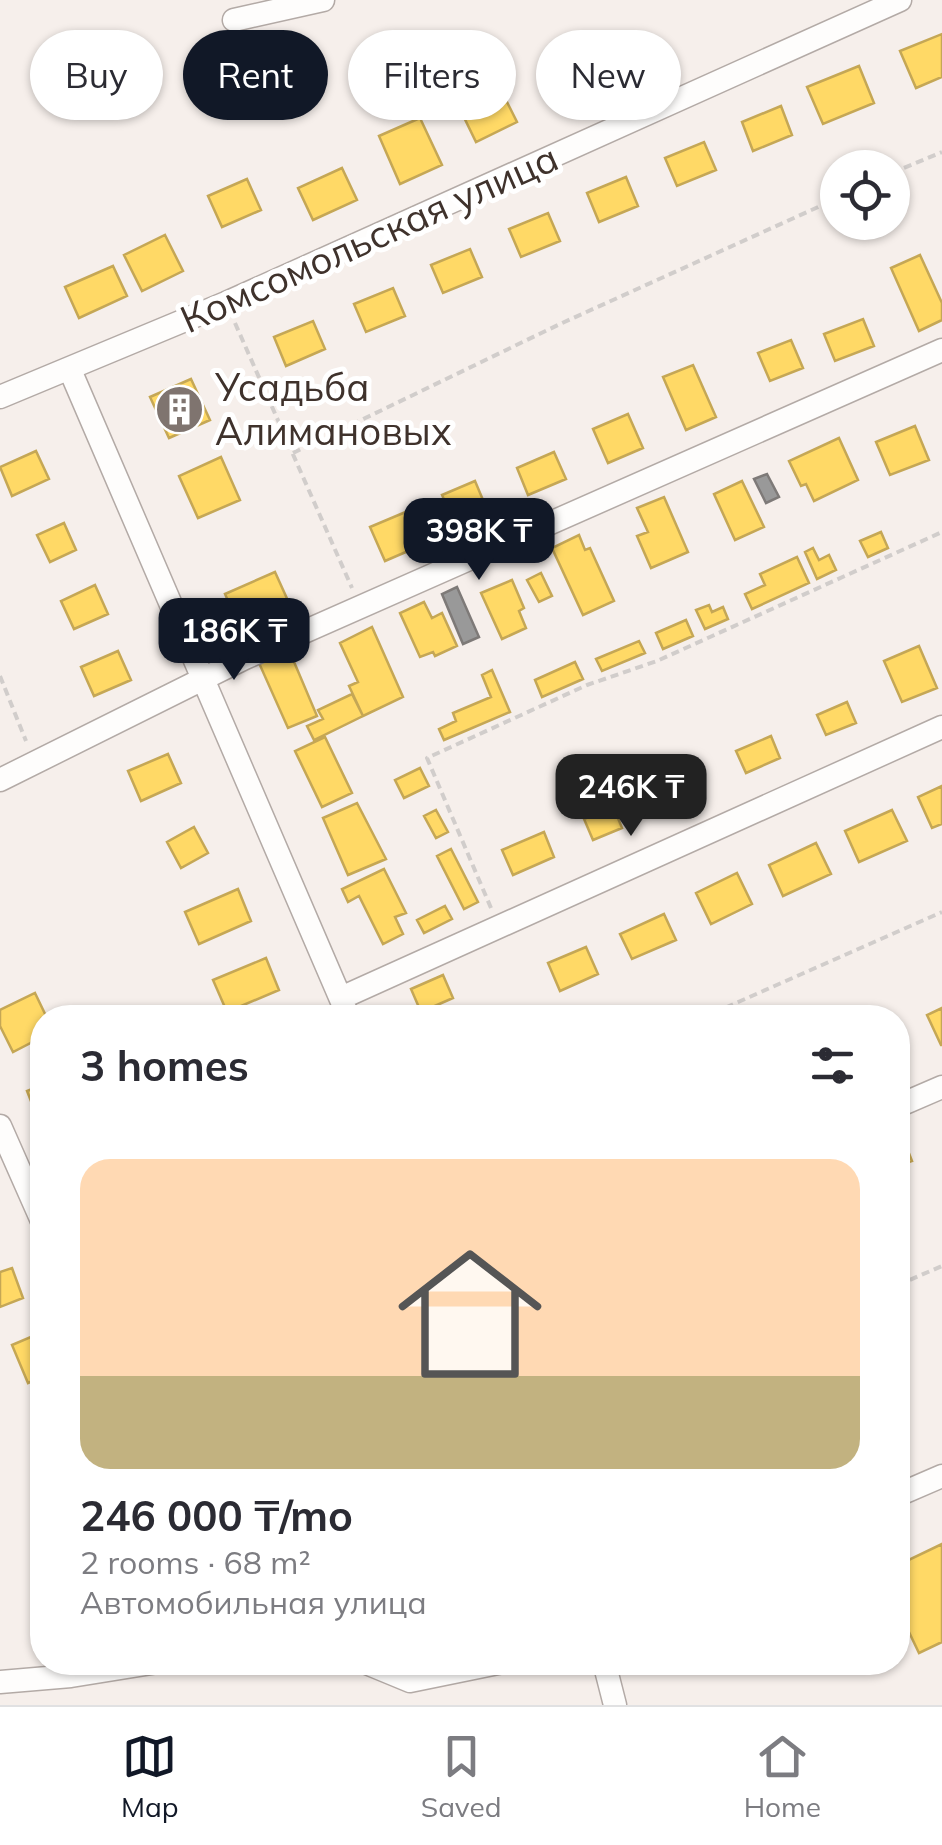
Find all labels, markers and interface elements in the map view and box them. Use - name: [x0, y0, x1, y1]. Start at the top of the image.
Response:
- chip: Buy: [30, 30, 163, 120]
- chip: Rent: [183, 30, 328, 120]
- chip: Filters: [348, 30, 516, 120]
- chip: New: [536, 30, 681, 120]
- street label: Комсомольская улица: [173, 133, 565, 343]
- map controls: [820, 150, 910, 240]
- button: locate: [820, 150, 910, 240]
- place label: Усадьба Алимановых: [214, 363, 452, 455]
- building icon: Усадьба Алимановых: [154, 383, 206, 435]
- pin: 398K ₸: [398, 498, 560, 583]
- text: 398K ₸: [426, 510, 532, 550]
- pin: 186K ₸: [153, 598, 315, 683]
- text: 186K ₸: [181, 610, 287, 650]
- pin: 246K ₸: [550, 754, 712, 839]
- text: 246K ₸: [578, 766, 684, 806]
- icon: filters: [805, 1038, 860, 1093]
- text: 3 homes: [80, 1039, 249, 1092]
- icon: home: [380, 1224, 560, 1404]
- text: 246 000 ₸/mo: [80, 1489, 353, 1542]
- text: 2 rooms · 68 m²: [80, 1542, 311, 1582]
- text: Автомобильная улица: [80, 1582, 427, 1622]
- tab: Map: [121, 1729, 179, 1824]
- tab: Saved: [421, 1729, 502, 1824]
- tab: Home: [744, 1729, 821, 1824]

